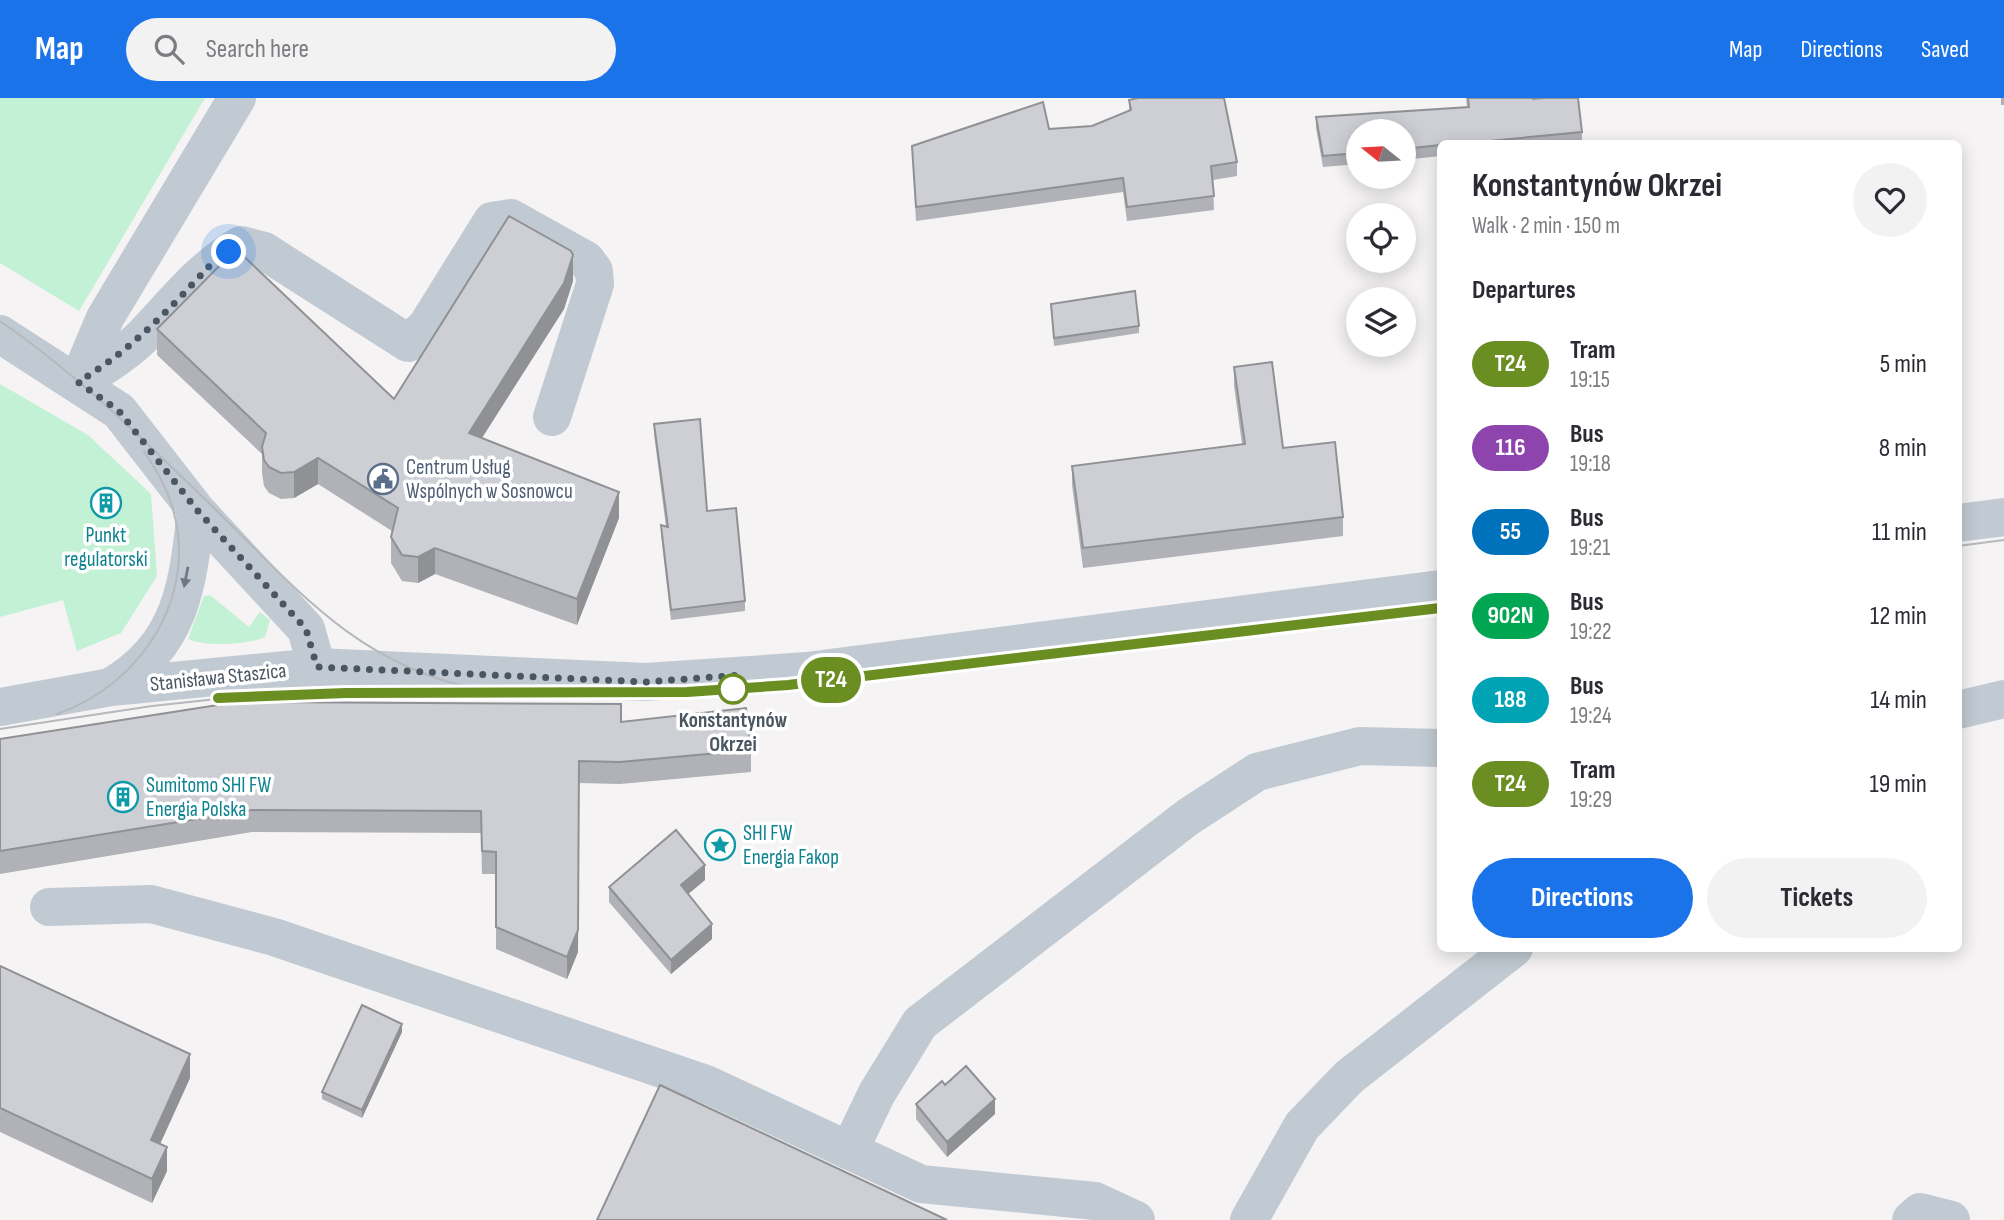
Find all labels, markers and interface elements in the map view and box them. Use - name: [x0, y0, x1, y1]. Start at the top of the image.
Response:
- search box: [126, 18, 616, 81]
- text: Map: [35, 29, 84, 69]
- icon: search: [150, 30, 188, 68]
- text: Search here: [206, 34, 309, 65]
- text: Map: [1729, 35, 1762, 64]
- text: Directions: [1800, 35, 1883, 64]
- text: Saved: [1921, 35, 1969, 64]
- north arrow: [1346, 119, 1416, 189]
- map controls: [1346, 119, 1416, 357]
- button: heart: [1853, 163, 1927, 237]
- text: Konstantynów Okrzei: [1472, 166, 1722, 206]
- button: locate: [1346, 203, 1416, 273]
- text: Walk · 2 min · 150 m: [1472, 212, 1620, 240]
- your location: [211, 234, 246, 269]
- text: Departures: [1472, 275, 1576, 306]
- button: layers: [1346, 287, 1416, 357]
- text: Tram: [1570, 335, 1615, 366]
- text: T24: [1495, 349, 1526, 378]
- text: 5 min: [1880, 349, 1927, 380]
- text: 19:15: [1570, 366, 1610, 394]
- text: Bus: [1570, 419, 1604, 450]
- text: 116: [1495, 433, 1526, 462]
- text: 8 min: [1879, 433, 1927, 464]
- text: 19:18: [1570, 450, 1611, 478]
- place label: Centrum Usług Wspólnych w Sosnowcu: [406, 455, 573, 504]
- public building icon: Centrum Usług Wspólnych w Sosnowcu: [366, 462, 400, 496]
- building icon: Punkt regulatorski: [89, 486, 123, 520]
- text: Bus: [1570, 503, 1604, 534]
- text: 55: [1500, 517, 1521, 546]
- text: 11 min: [1872, 517, 1927, 548]
- place label: Punkt regulatorski: [64, 523, 148, 572]
- text: 19:21: [1570, 534, 1610, 562]
- one-way arrow: [180, 566, 191, 588]
- text: Bus: [1570, 587, 1604, 618]
- text: 902N: [1487, 601, 1534, 630]
- text: 12 min: [1870, 601, 1927, 632]
- text: 19:22: [1570, 618, 1612, 646]
- line badge: T24: [791, 657, 871, 703]
- street label: Stanisława Staszica: [149, 658, 287, 697]
- text: T24: [815, 665, 847, 694]
- text: Bus: [1570, 671, 1604, 702]
- marker: Konstantynów Okrzei: [718, 674, 748, 704]
- text: 188: [1494, 685, 1527, 714]
- text: 14 min: [1870, 685, 1927, 716]
- text: 19:24: [1570, 702, 1612, 730]
- place label: Konstantynów Okrzei: [679, 708, 788, 757]
- text: Tram: [1570, 755, 1615, 786]
- text: T24: [1495, 769, 1526, 798]
- text: 19 min: [1870, 769, 1927, 800]
- place label: Sumitomo SHI FW Energia Polska: [146, 773, 271, 822]
- building icon: Sumitomo SHI FW Energia Polska: [106, 780, 140, 814]
- text: 19:29: [1570, 786, 1612, 814]
- place label: SHI FW Energia Fakop: [743, 821, 839, 870]
- place icon: SHI FW Energia Fakop: [703, 828, 737, 862]
- button: Directions: [1472, 858, 1693, 938]
- button: Tickets: [1707, 858, 1927, 938]

